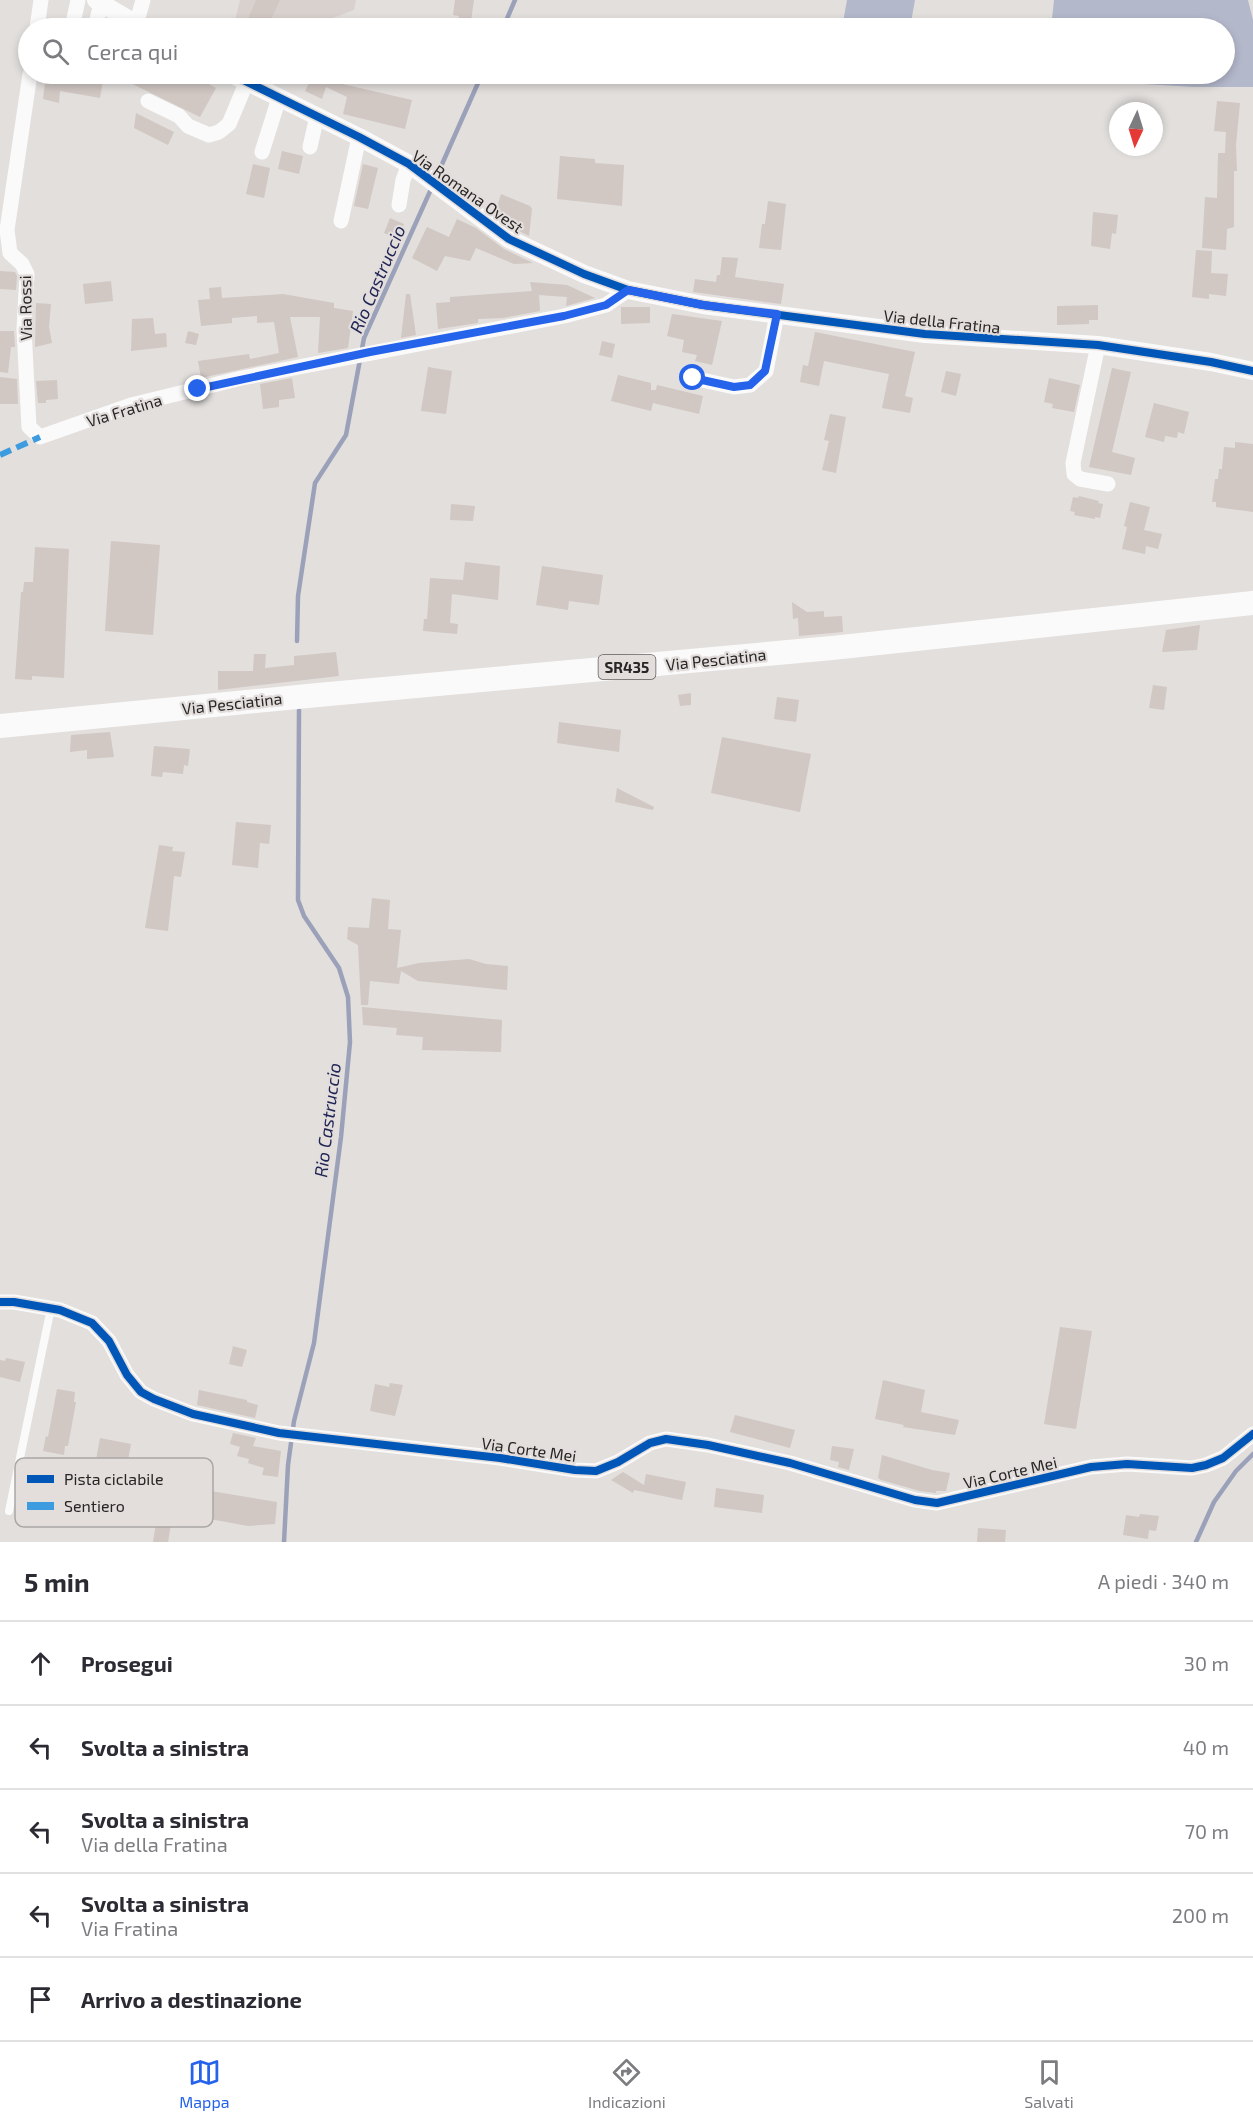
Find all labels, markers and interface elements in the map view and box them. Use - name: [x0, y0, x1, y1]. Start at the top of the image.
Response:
- search box: [18, 18, 1235, 84]
- icon: search: [39, 35, 72, 68]
- text: Cerca qui: [87, 38, 178, 64]
- north arrow: [1109, 102, 1163, 156]
- street label: Via Romana Ovest: [409, 146, 527, 236]
- water label: Rio Castruccio: [344, 222, 410, 336]
- street label: Via Rossi: [15, 275, 35, 341]
- street label: Via della Fratina: [883, 305, 1001, 337]
- route start: [679, 364, 705, 390]
- route end: [184, 375, 210, 401]
- street label: Via Fratina: [84, 390, 164, 430]
- street label: Via Pesciatina: [665, 644, 767, 674]
- road number: SR435: [598, 655, 656, 679]
- street label: Via Pesciatina: [181, 688, 283, 718]
- water label: Rio Castruccio: [309, 1061, 345, 1179]
- street label: Via Corte Mei: [480, 1433, 578, 1465]
- street label: Via Corte Mei: [961, 1452, 1059, 1492]
- legend: [15, 1458, 213, 1527]
- text: Pista ciclabile: [64, 1469, 164, 1488]
- text: Sentiero: [64, 1496, 125, 1515]
- text: 5 min: [24, 1566, 90, 1597]
- text: A piedi · 340 m: [1098, 1569, 1229, 1593]
- icon: ahead: [24, 1647, 57, 1680]
- text: Prosegui: [81, 1650, 173, 1676]
- text: 30 m: [1184, 1651, 1229, 1675]
- icon: left: [24, 1731, 57, 1764]
- text: Svolta a sinistra: [81, 1734, 249, 1760]
- text: 40 m: [1183, 1735, 1229, 1759]
- text: Svolta a sinistra: [81, 1806, 249, 1832]
- icon: left: [24, 1815, 57, 1848]
- text: 70 m: [1185, 1819, 1229, 1843]
- text: Via della Fratina: [81, 1832, 228, 1856]
- text: Svolta a sinistra: [81, 1890, 249, 1916]
- icon: left: [24, 1899, 57, 1932]
- text: 200 m: [1172, 1903, 1229, 1927]
- text: Via Fratina: [81, 1916, 178, 1940]
- icon: arrive: [24, 1983, 57, 2016]
- text: Arrivo a destinazione: [81, 1986, 302, 2012]
- tab: Mappa: [179, 2056, 229, 2111]
- tab: Indicazioni: [588, 2056, 666, 2111]
- tab: Salvati: [1024, 2056, 1074, 2111]

